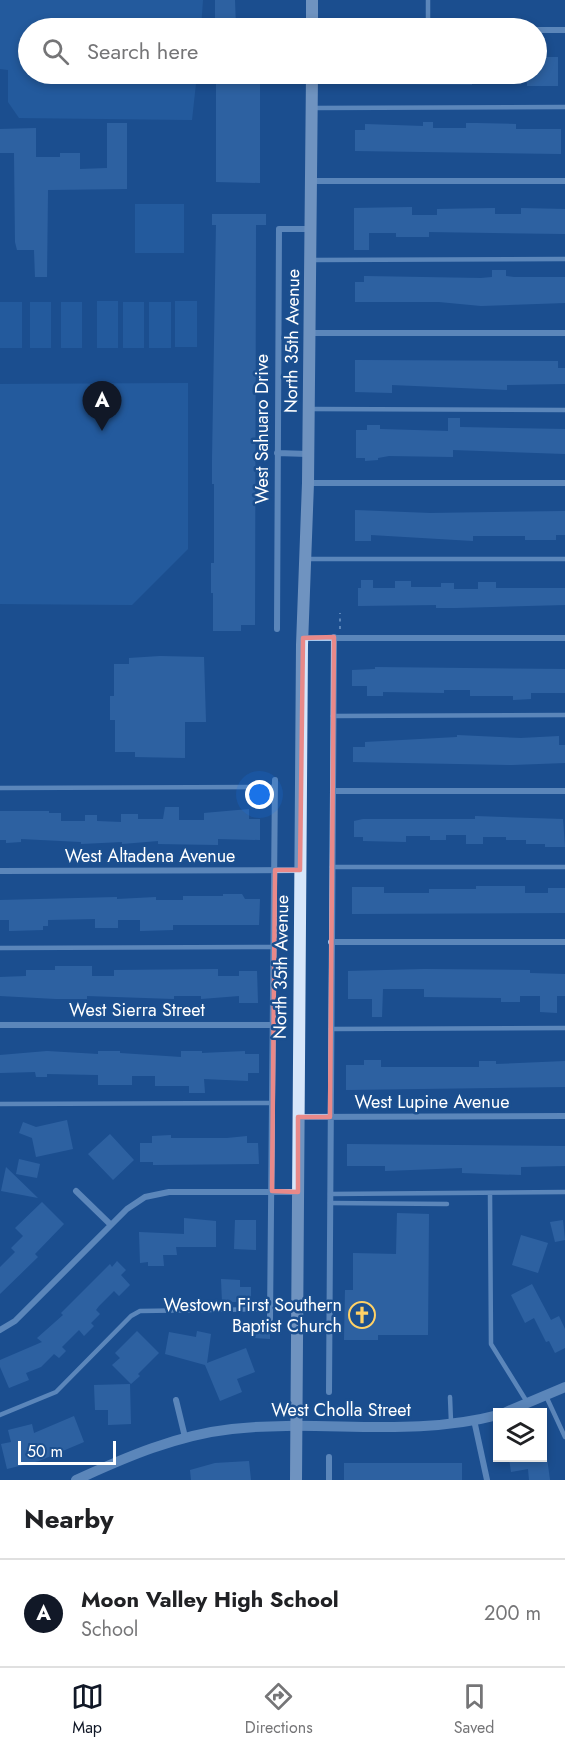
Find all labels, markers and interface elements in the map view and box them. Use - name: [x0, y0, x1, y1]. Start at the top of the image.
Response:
- search box: [18, 18, 547, 84]
- icon: search: [39, 35, 72, 68]
- text: Search here: [87, 35, 198, 67]
- street label: North 35th Avenue: [278, 269, 306, 413]
- street label: West Sahuaro Drive: [249, 354, 275, 504]
- pin: A: [82, 382, 122, 431]
- your location: [245, 780, 274, 809]
- street label: West Altadena Avenue: [65, 843, 235, 869]
- street label: North 35th Avenue: [267, 895, 295, 1039]
- street label: West Sierra Street: [69, 997, 206, 1023]
- street label: West Lupine Avenue: [355, 1089, 509, 1115]
- place label: Westown First Southern Baptist Church: [163, 1292, 342, 1339]
- church icon: Westown First Southern Baptist Church: [347, 1300, 377, 1330]
- street label: West Cholla Street: [271, 1397, 411, 1423]
- map controls: [493, 1408, 547, 1462]
- button: layers: [493, 1408, 547, 1462]
- scale bar: [18, 1438, 116, 1466]
- text: 50 m: [27, 1440, 63, 1463]
- text: Nearby: [24, 1500, 113, 1538]
- text: Moon Valley High School: [81, 1583, 339, 1615]
- text: A: [36, 1599, 51, 1628]
- text: 200 m: [484, 1599, 541, 1628]
- text: School: [81, 1615, 138, 1644]
- tab: Map: [71, 1680, 104, 1739]
- tab: Directions: [245, 1680, 313, 1739]
- tab: Saved: [454, 1680, 494, 1739]

